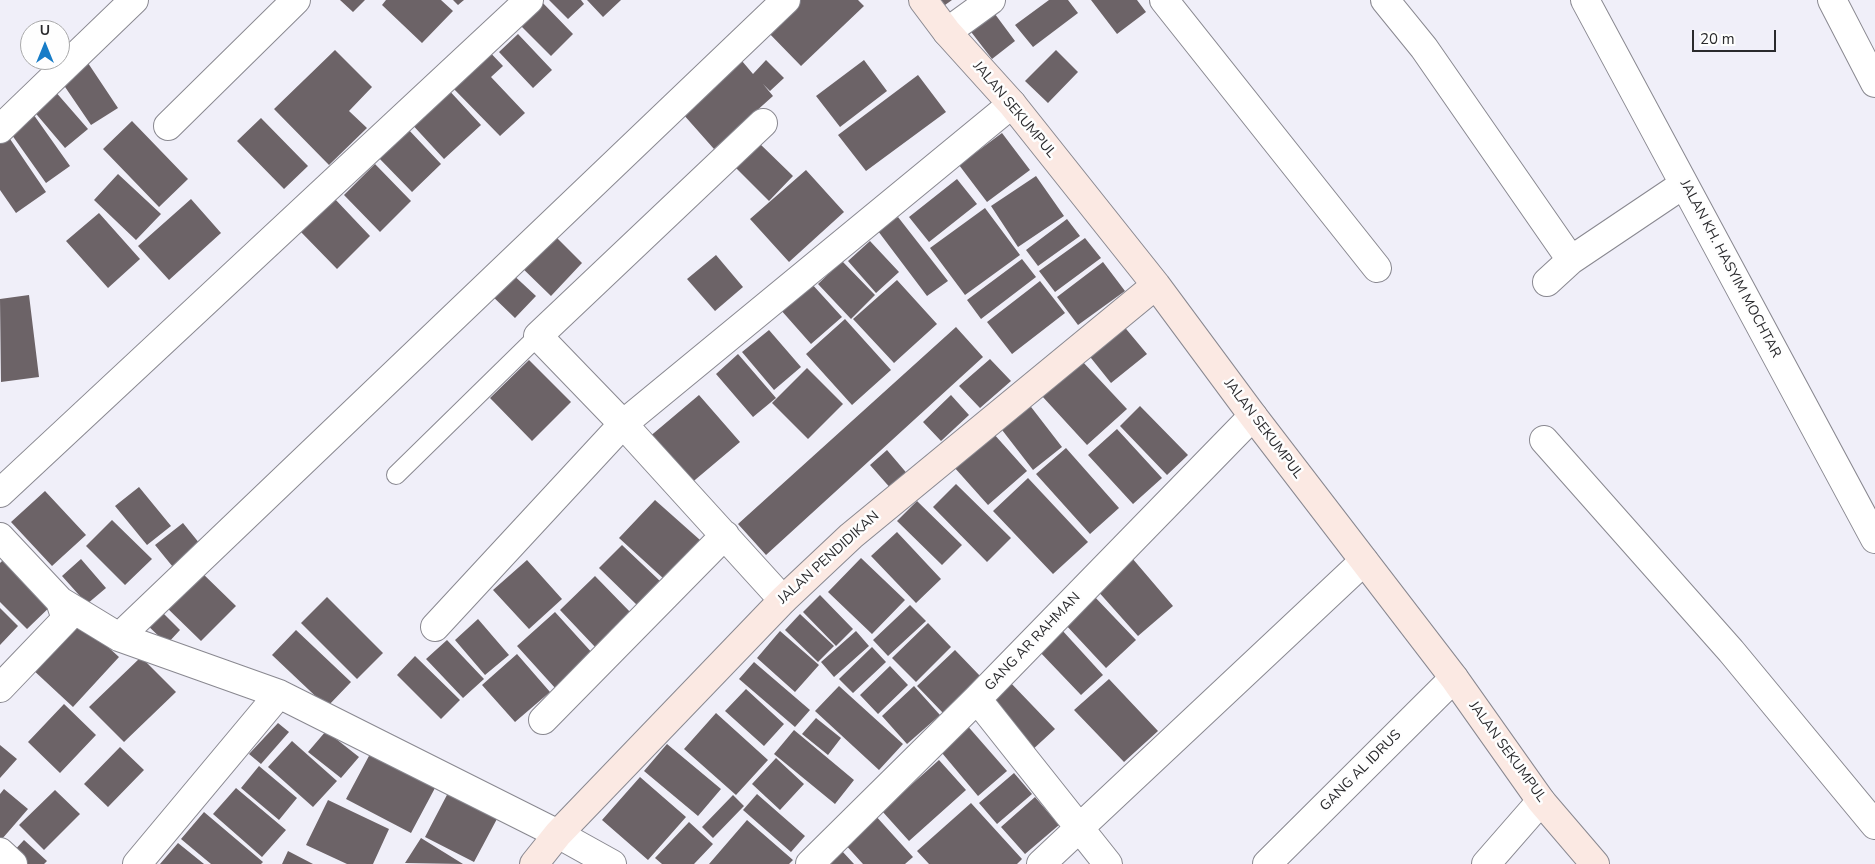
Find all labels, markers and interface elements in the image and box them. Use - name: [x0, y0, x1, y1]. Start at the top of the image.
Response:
- north arrow: [20, 20, 70, 70]
- scale bar: [1695, 20, 1779, 52]
- text: U: [40, 21, 50, 40]
- text: 20 m: [1700, 29, 1735, 49]
- street label: JALAN SEKUMPUL: [969, 58, 1059, 162]
- street label: JALAN KH. HASYIM MOCHTAR: [1676, 177, 1784, 361]
- street label: JALAN SEKUMPUL: [1220, 376, 1306, 482]
- street label: JALAN PENDIDIKAN: [775, 508, 883, 608]
- street label: GANG AR RAHMAN: [982, 589, 1084, 695]
- street label: JALAN SEKUMPUL: [1465, 698, 1549, 806]
- street label: GANG AL IDRUS: [1317, 727, 1405, 815]

